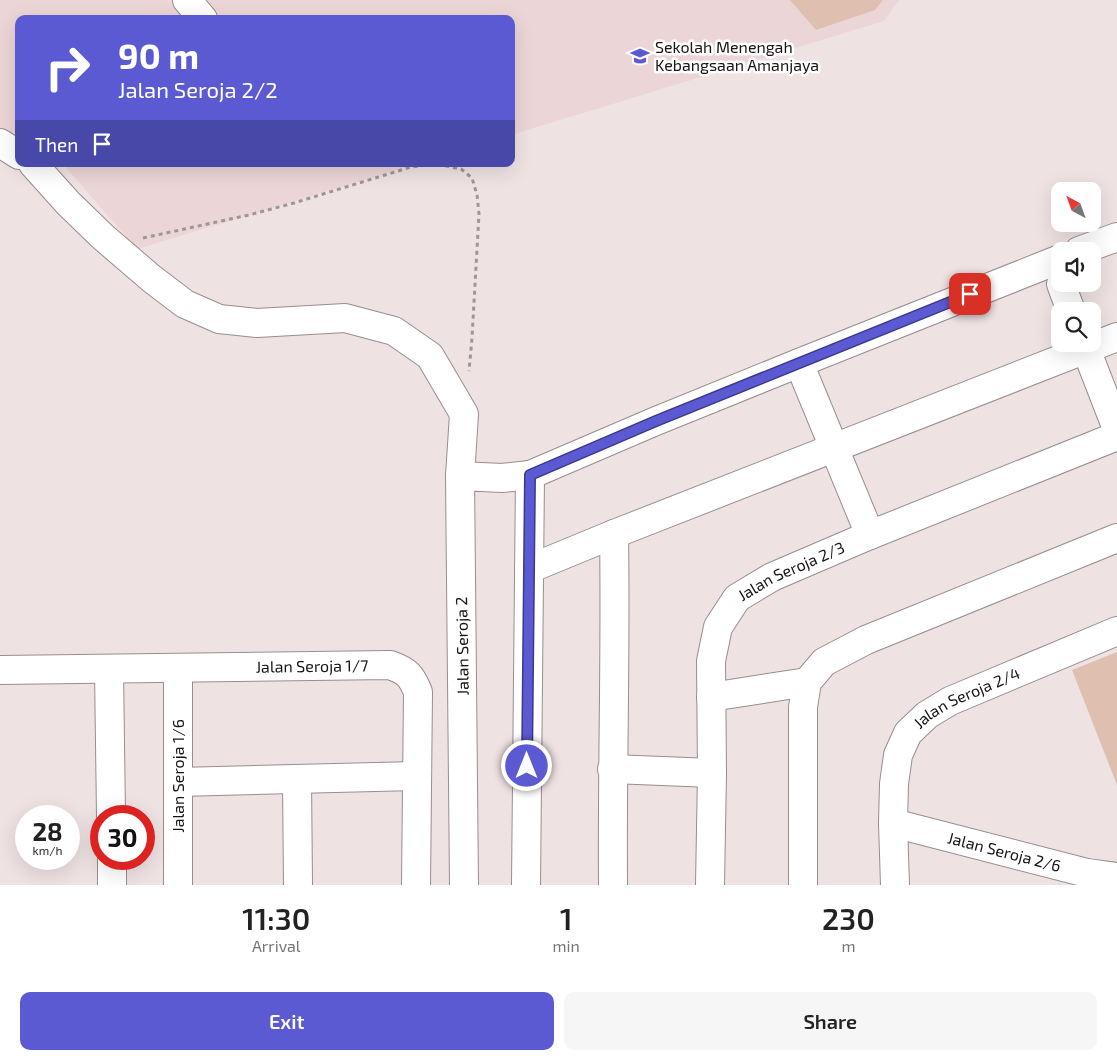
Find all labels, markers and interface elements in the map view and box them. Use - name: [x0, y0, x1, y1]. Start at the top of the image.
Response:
- text: 90 m: [118, 34, 199, 76]
- icon: right: [35, 35, 100, 100]
- place label: Sekolah Menengah Kebangsaan Amanjaya: [655, 37, 819, 75]
- school or university icon: Sekolah Menengah Kebangsaan Amanjaya: [629, 45, 651, 67]
- text: Jalan Seroja 2/2: [118, 76, 278, 102]
- icon: arrive: [88, 130, 116, 158]
- text: Then: [35, 133, 78, 156]
- north arrow: [1051, 182, 1101, 232]
- map controls: [1051, 182, 1101, 352]
- button: sound: [1051, 242, 1101, 292]
- pin: [949, 273, 991, 315]
- icon: arrive: [956, 280, 984, 308]
- button: search: [1051, 302, 1101, 352]
- street label: Jalan Seroja 2/3: [734, 537, 847, 604]
- street label: Jalan Seroja 2: [451, 596, 473, 696]
- street label: Jalan Seroja 1/7: [255, 655, 368, 676]
- street label: Jalan Seroja 2/4: [909, 663, 1023, 732]
- street label: Jalan Seroja 1/6: [168, 719, 188, 833]
- position arrow: [500, 739, 552, 791]
- speed limit sign: 30: [90, 805, 155, 870]
- text: 28: [32, 816, 63, 846]
- street label: Jalan Seroja 2/6: [946, 827, 1063, 875]
- text: km/h: [33, 843, 62, 857]
- text: 11:30: [242, 900, 310, 936]
- text: 1: [560, 900, 572, 936]
- text: 230: [822, 900, 875, 936]
- text: Arrival: [252, 936, 301, 955]
- text: min: [553, 936, 580, 955]
- text: m: [841, 936, 855, 955]
- button: Exit: [20, 992, 554, 1050]
- button: Share: [564, 992, 1097, 1050]

